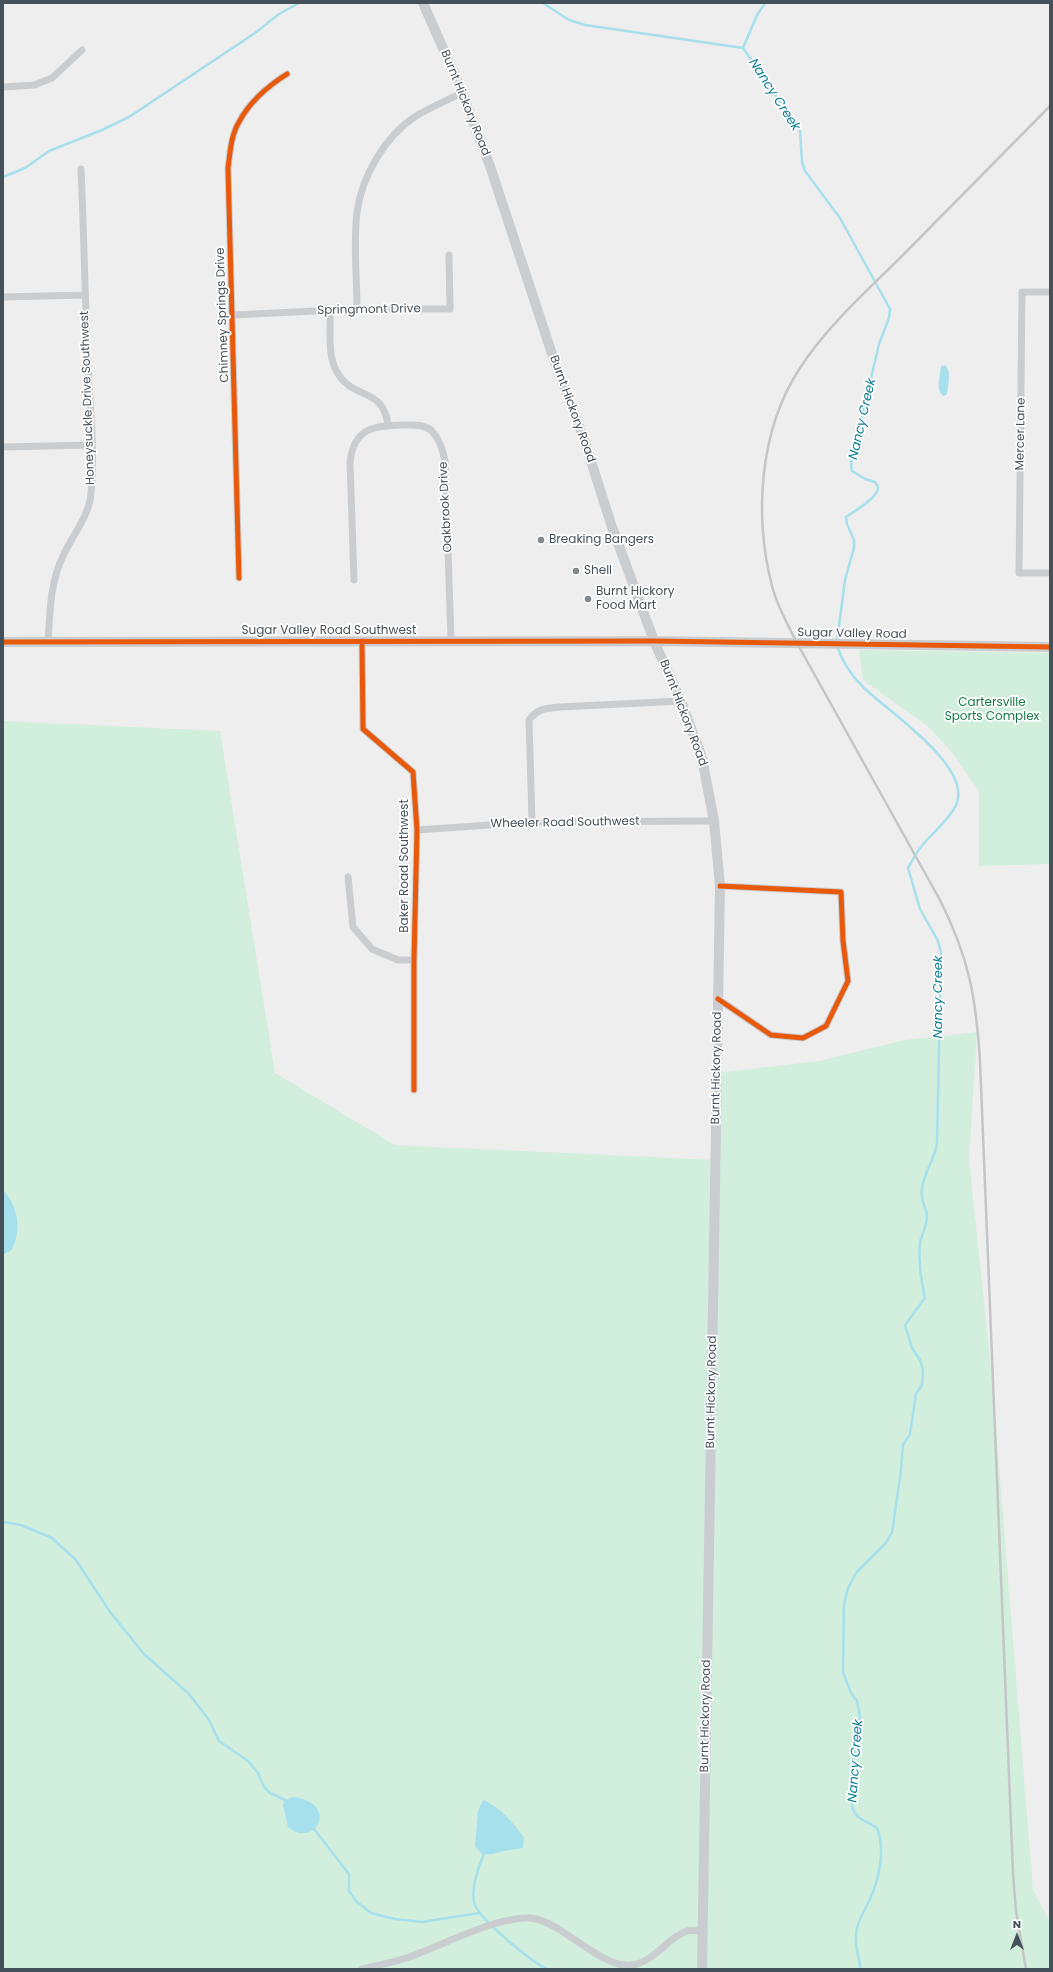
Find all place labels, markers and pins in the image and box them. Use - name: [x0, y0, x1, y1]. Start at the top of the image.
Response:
- place label: Breaking Bangers: [549, 533, 654, 547]
- marker: Breaking Bangers: [536, 535, 546, 545]
- place label: Shell: [584, 564, 612, 578]
- marker: Shell: [571, 566, 581, 576]
- place label: Burnt Hickory Food Mart: [596, 585, 674, 613]
- marker: Burnt Hickory Food Mart: [583, 594, 593, 604]

